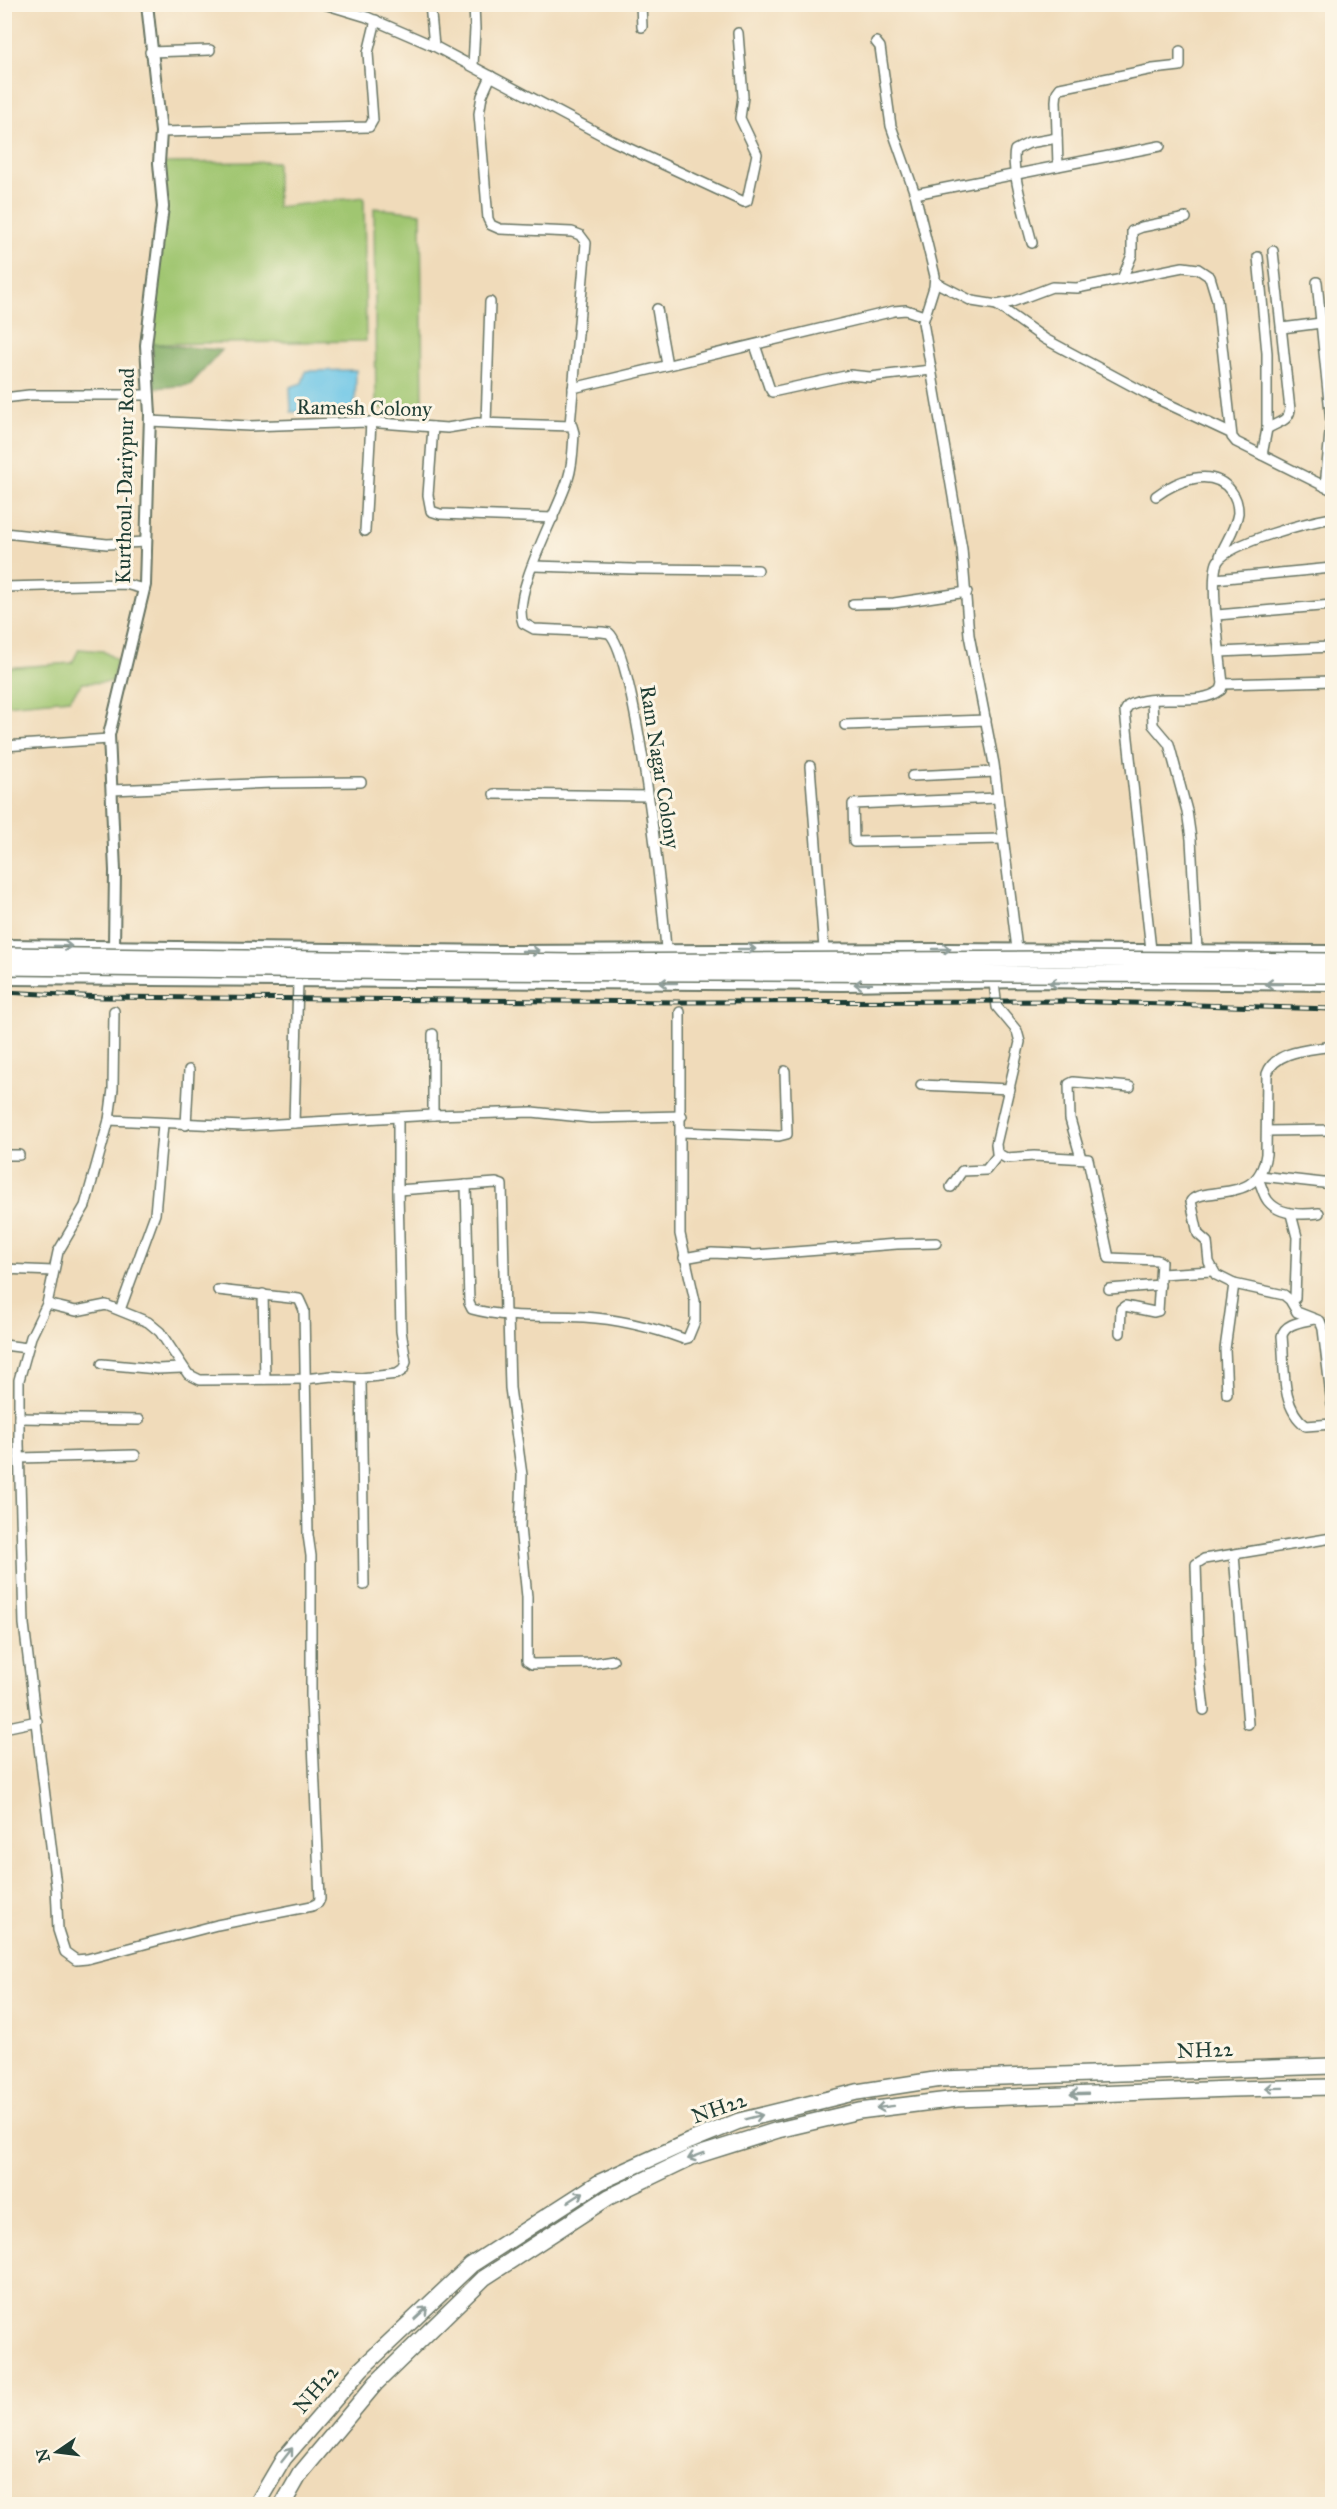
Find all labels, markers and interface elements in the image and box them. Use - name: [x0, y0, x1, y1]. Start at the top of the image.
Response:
- street label: Kurthoul-Dariypur Road: [110, 367, 140, 584]
- street label: Ramesh Colony: [296, 394, 433, 422]
- street label: Ram Nagar Colony: [634, 683, 686, 852]
- one-way arrow: [52, 940, 72, 952]
- one-way arrow: [736, 943, 756, 955]
- one-way arrow: [931, 943, 951, 955]
- one-way arrow: [520, 945, 540, 957]
- one-way arrow: [659, 977, 679, 989]
- one-way arrow: [1049, 977, 1069, 989]
- one-way arrow: [854, 978, 874, 990]
- one-way arrow: [1265, 978, 1285, 990]
- street label: NH22: [1176, 2036, 1234, 2064]
- one-way arrow: [1265, 2082, 1285, 2094]
- street label: NH22: [688, 2086, 751, 2130]
- one-way arrow: [1070, 2088, 1090, 2100]
- one-way arrow: [875, 2102, 895, 2113]
- one-way arrow: [744, 2111, 763, 2123]
- one-way arrow: [687, 2152, 706, 2163]
- one-way arrow: [568, 2191, 584, 2203]
- one-way arrow: [413, 2306, 428, 2320]
- street label: NH22: [288, 2359, 345, 2419]
- north arrow: [27, 2422, 87, 2482]
- text: N: [32, 2446, 54, 2464]
- one-way arrow: [281, 2447, 294, 2463]

